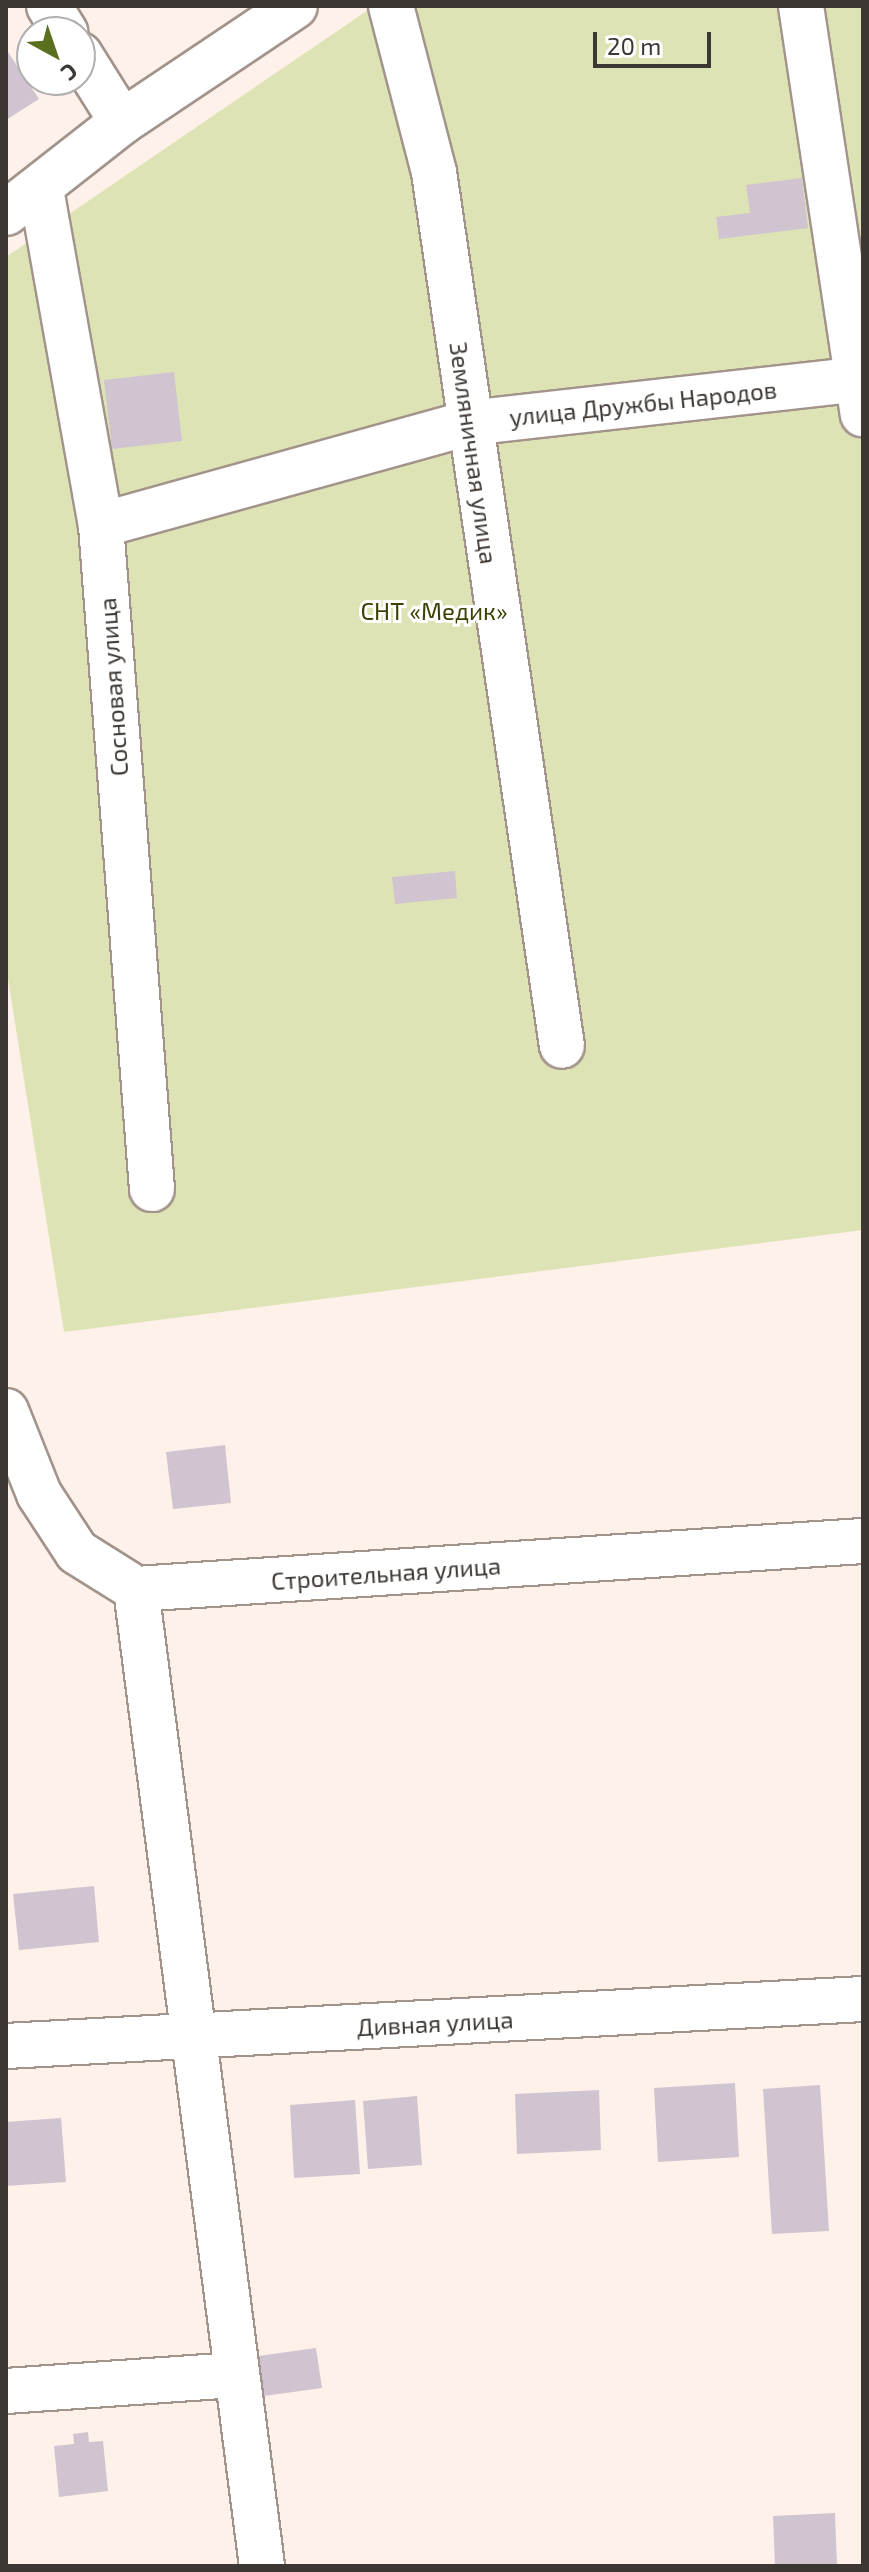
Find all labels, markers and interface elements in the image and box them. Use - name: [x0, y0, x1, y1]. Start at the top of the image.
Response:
- north arrow: [16, 16, 96, 96]
- scale bar: [597, 16, 715, 66]
- text: 20 m: [607, 31, 661, 60]
- text: С: [57, 59, 83, 87]
- street label: Земляничная улица: [444, 340, 504, 566]
- street label: улица Дружбы Народов: [508, 375, 778, 431]
- street label: Сосновая улица: [92, 597, 134, 777]
- park label: СНТ «Медик»: [360, 597, 508, 625]
- street label: Строительная улица: [270, 1551, 502, 1595]
- street label: Дивная улица: [356, 2005, 514, 2041]

